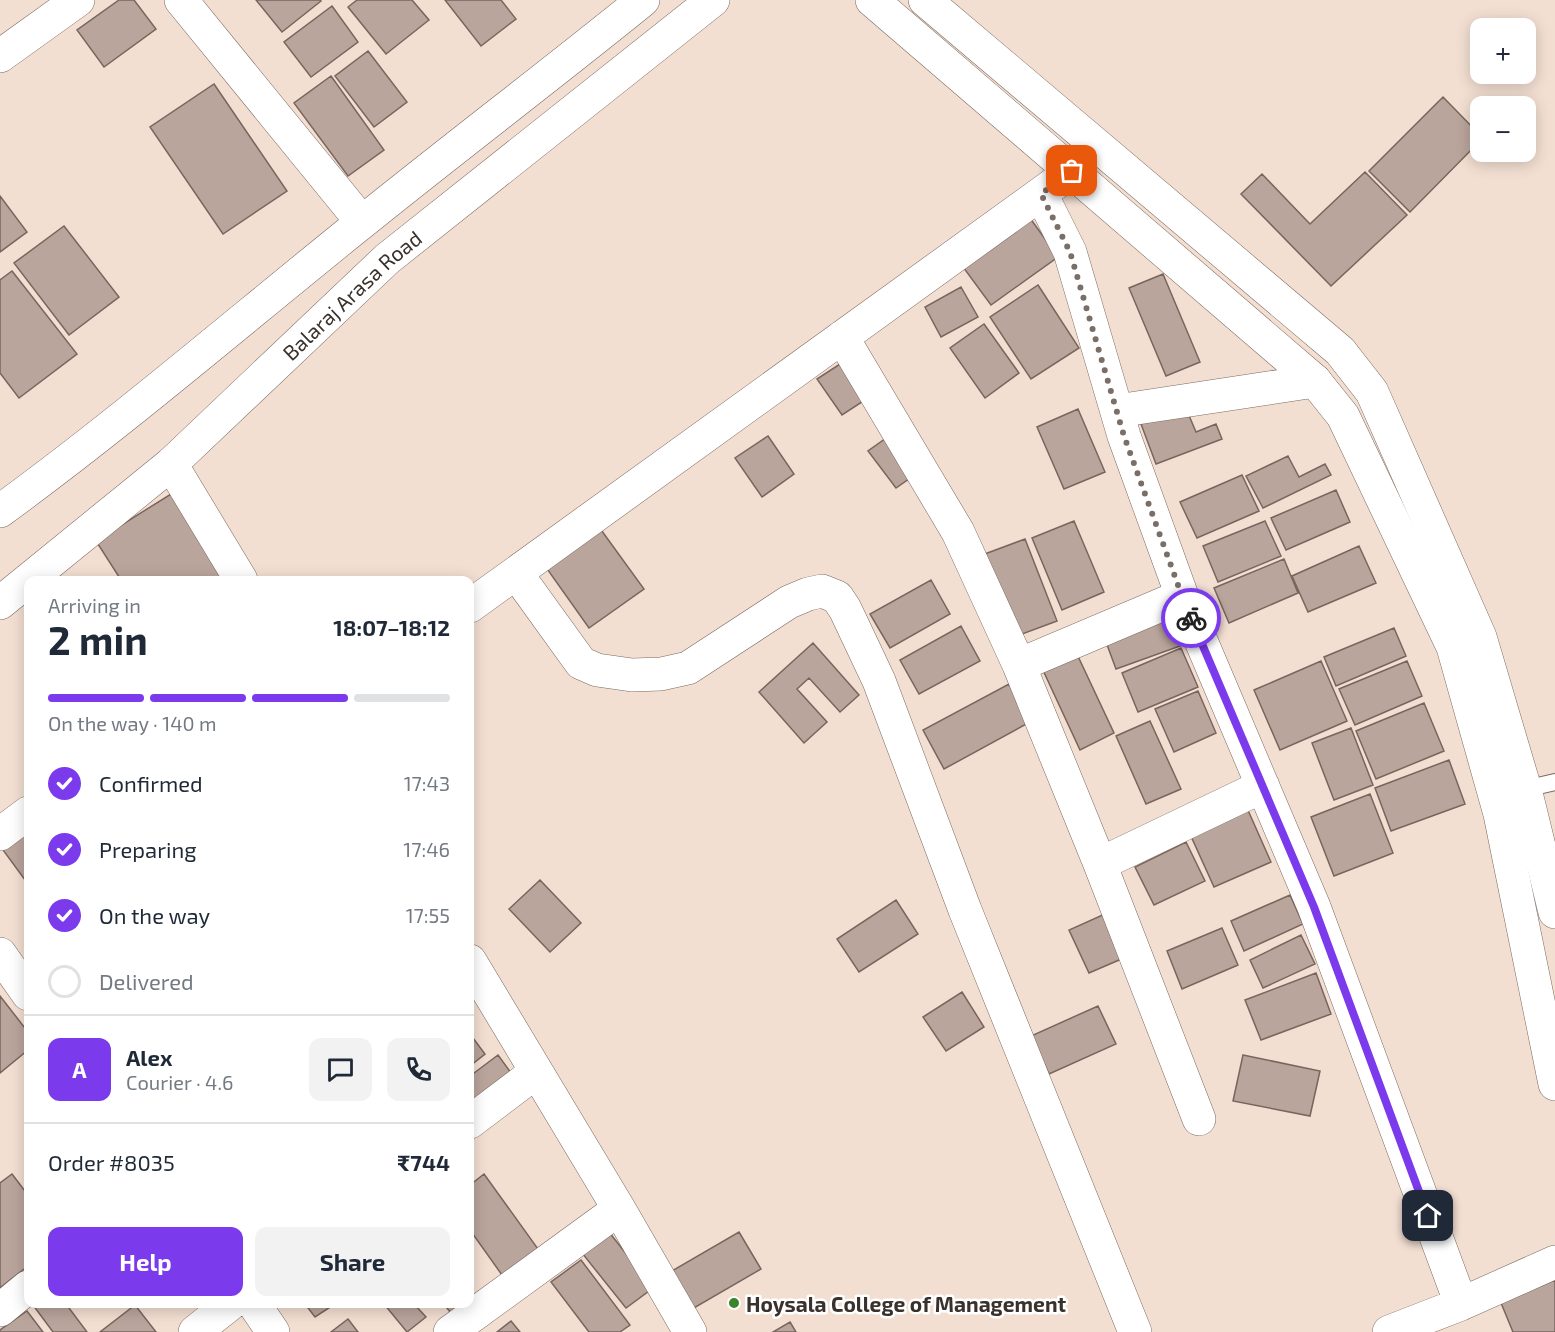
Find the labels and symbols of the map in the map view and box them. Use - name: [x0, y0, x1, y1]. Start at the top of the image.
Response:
- pin: [1046, 145, 1097, 196]
- street label: Balaraj Arasa Road: [277, 224, 426, 365]
- courier: [1161, 588, 1221, 648]
- pin: [1402, 1190, 1453, 1241]
- place label: Hoysala College of Management: [746, 1291, 1067, 1317]
- marker: Hoysala College of Management: [727, 1296, 741, 1310]

